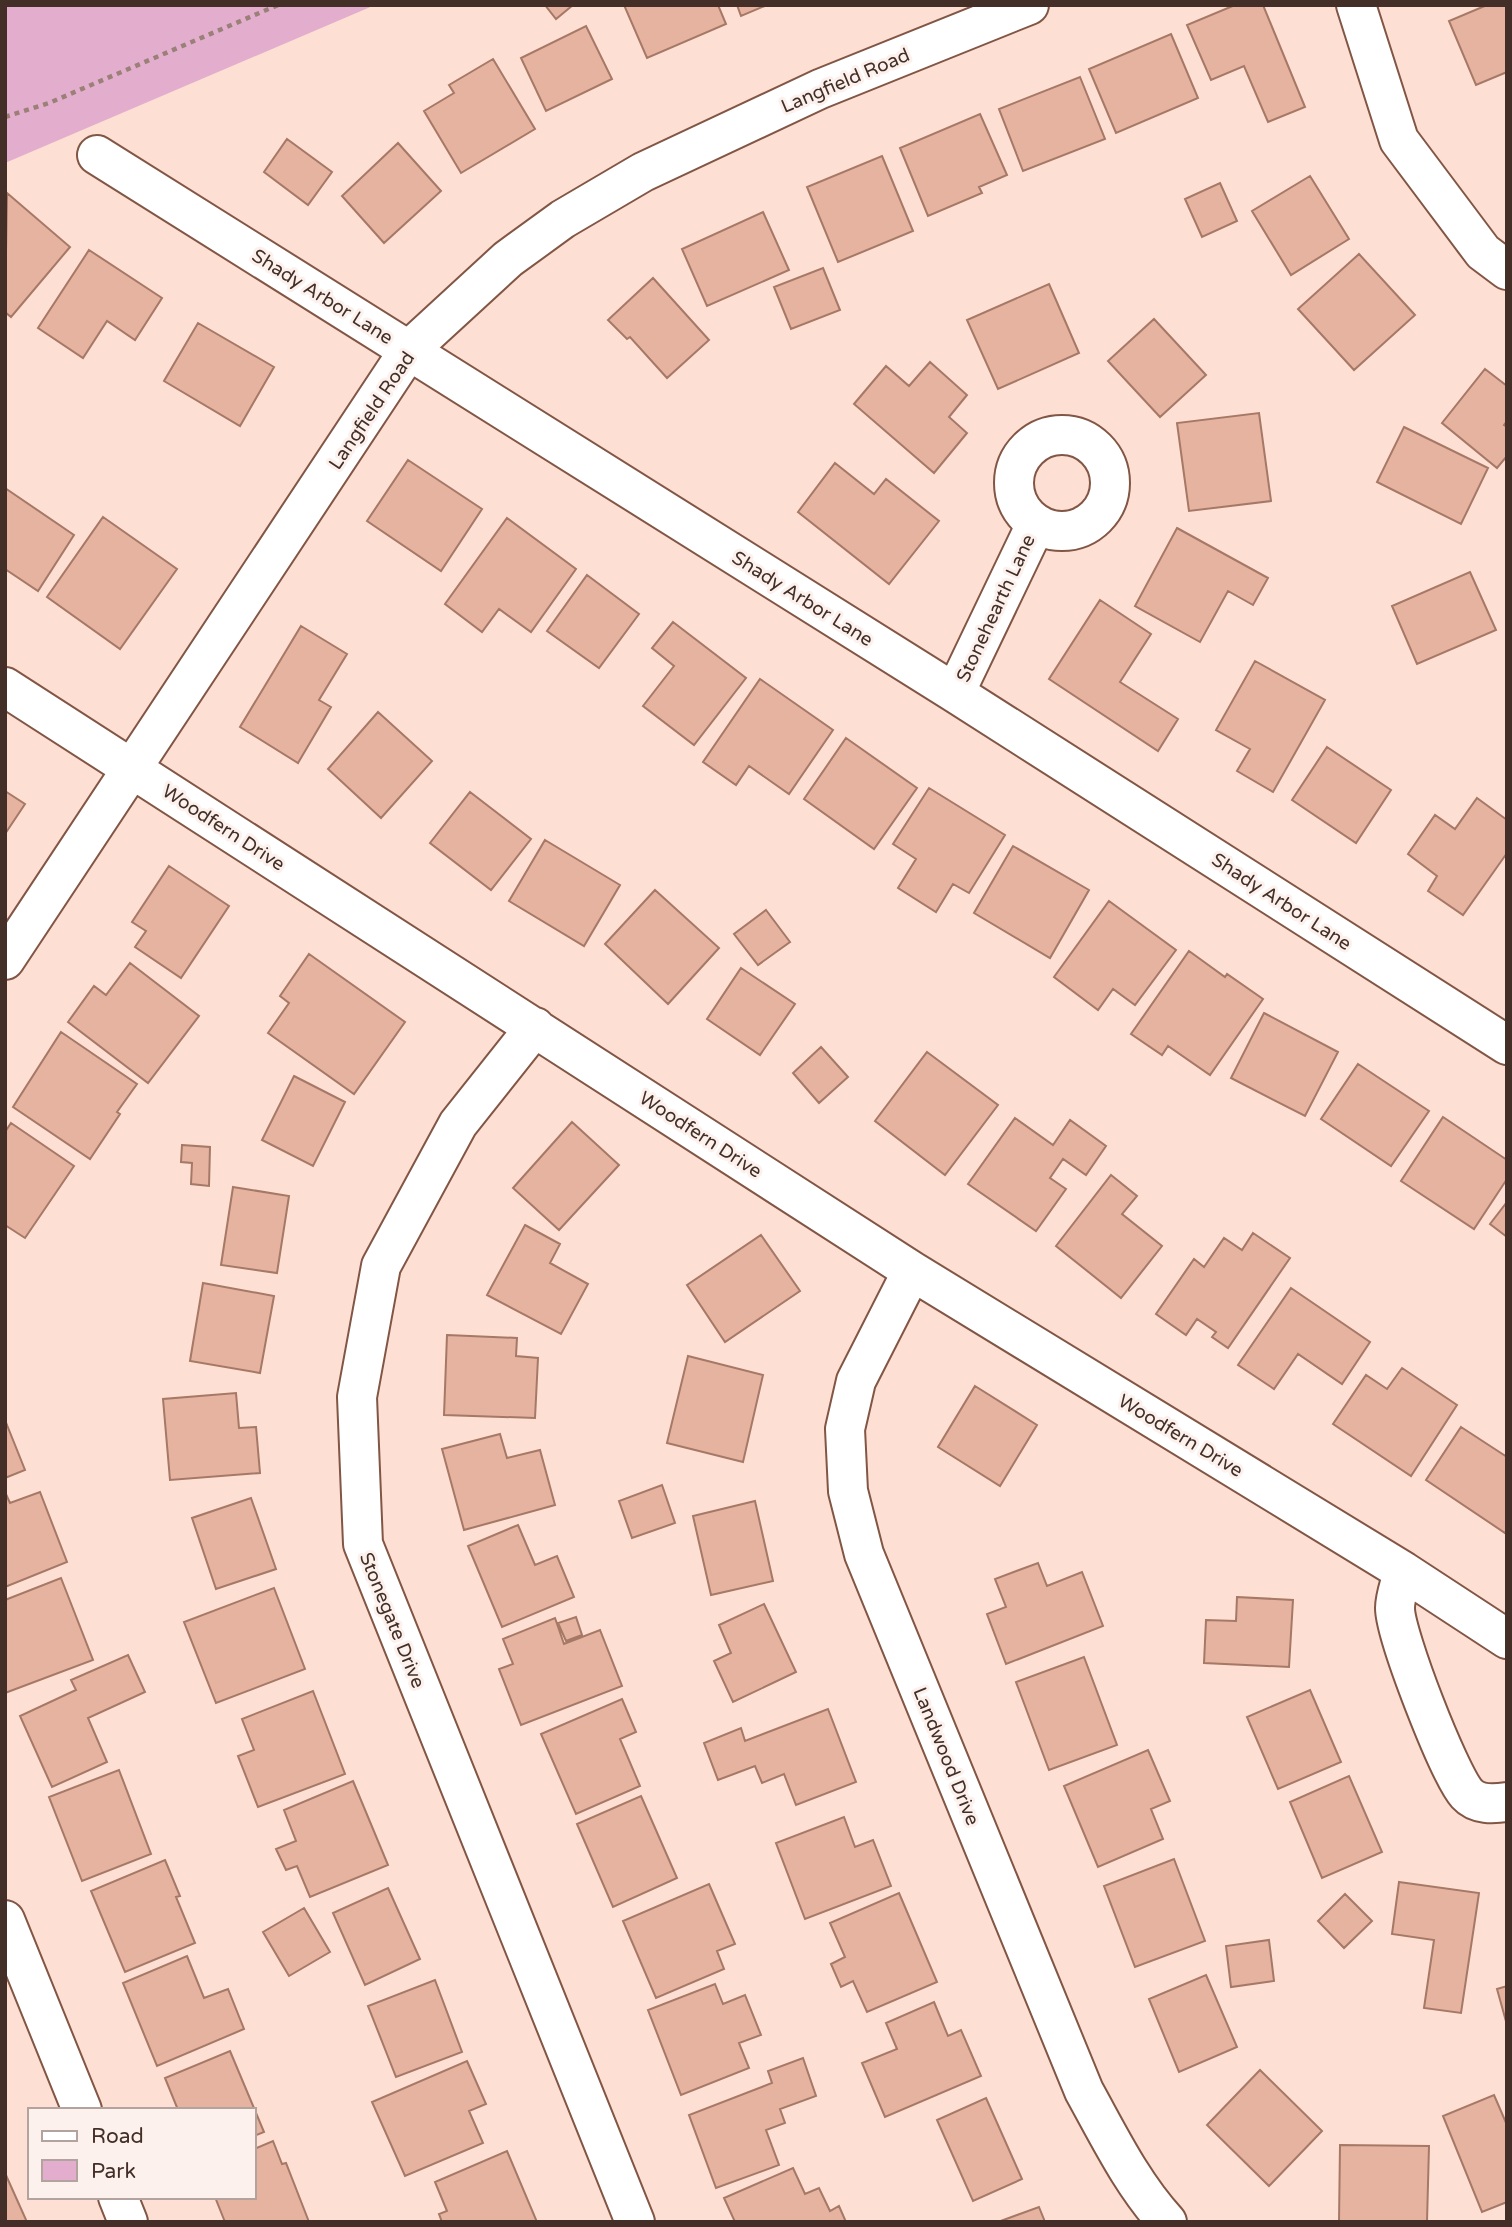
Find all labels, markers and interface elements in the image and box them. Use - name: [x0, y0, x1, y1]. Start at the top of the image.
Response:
- street label: Langfield Road: [778, 44, 913, 118]
- street label: Shady Arbor Lane: [248, 245, 397, 349]
- street label: Langfield Road: [324, 347, 419, 474]
- street label: Stonehearth Lane: [952, 531, 1040, 686]
- street label: Shady Arbor Lane: [728, 547, 877, 651]
- street label: Woodfern Drive: [158, 780, 289, 876]
- street label: Shady Arbor Lane: [1208, 849, 1355, 955]
- street label: Woodfern Drive: [635, 1087, 766, 1183]
- street label: Woodfern Drive: [1114, 1390, 1247, 1482]
- street label: Stonegate Drive: [355, 1549, 429, 1691]
- street label: Landwood Drive: [908, 1684, 984, 1829]
- legend: [28, 2108, 256, 2199]
- text: Road: [91, 2124, 144, 2149]
- text: Park: [91, 2159, 136, 2184]

